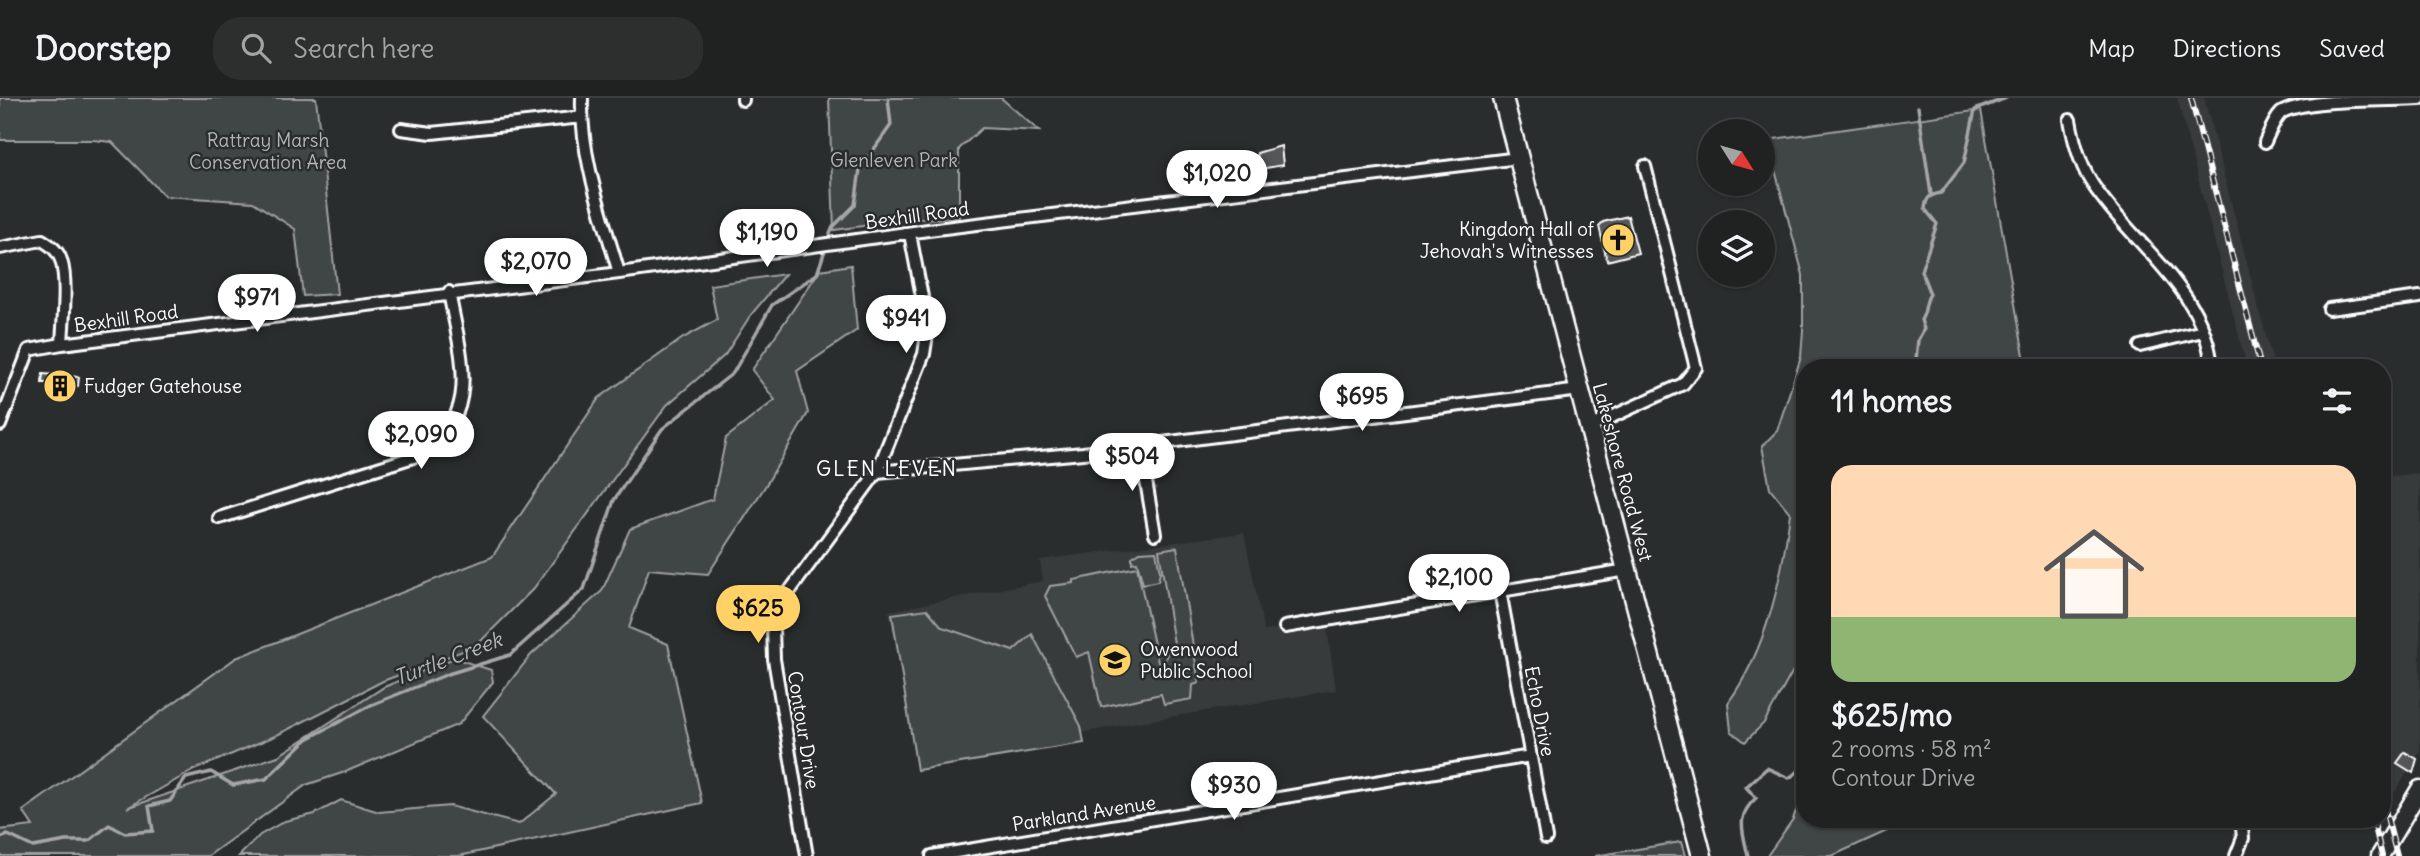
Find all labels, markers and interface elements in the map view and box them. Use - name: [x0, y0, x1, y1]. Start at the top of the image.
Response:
- search box: [213, 17, 703, 80]
- text: Doorstep: [35, 27, 171, 69]
- icon: search: [237, 29, 275, 67]
- text: Search here: [293, 32, 434, 65]
- text: Map: [2088, 33, 2135, 63]
- text: Directions: [2173, 33, 2281, 63]
- text: Saved: [2319, 33, 2385, 63]
- north arrow: [1698, 119, 1774, 196]
- map controls: [1698, 119, 1775, 287]
- park label: Rattray Marsh Conservation Area: [189, 128, 347, 174]
- park label: Glenleven Park: [830, 148, 958, 172]
- pin: $1,020: [1160, 150, 1274, 210]
- text: $1,020: [1182, 158, 1252, 187]
- street label: Bexhill Road: [863, 196, 971, 234]
- pin: $1,190: [710, 209, 824, 269]
- button: layers: [1698, 210, 1775, 287]
- text: $1,190: [736, 217, 798, 246]
- place label: Kingdom Hall of Jehovah's Witnesses: [1420, 217, 1595, 263]
- church icon: Kingdom Hall of Jehovah's Witnesses: [1599, 221, 1637, 259]
- pin: $2,070: [479, 238, 593, 298]
- text: $2,070: [500, 246, 572, 275]
- pin: $971: [216, 274, 298, 334]
- text: $971: [234, 282, 280, 311]
- pin: $941: [865, 296, 947, 355]
- street label: Bexhill Road: [72, 299, 180, 337]
- text: $941: [882, 303, 930, 332]
- building icon: Fudger Gatehouse: [41, 367, 79, 405]
- place label: Fudger Gatehouse: [84, 374, 242, 398]
- pin: $695: [1321, 374, 1403, 433]
- street label: Lakeshore Road West: [1588, 380, 1658, 564]
- text: $695: [1336, 381, 1388, 410]
- text: 11 homes: [1831, 382, 1952, 420]
- icon: filters: [2318, 382, 2356, 420]
- pin: $2,090: [364, 412, 478, 471]
- text: $2,090: [384, 419, 458, 448]
- pin: $504: [1091, 434, 1173, 493]
- text: $504: [1105, 441, 1159, 470]
- district label: GLEN LEVEN: [816, 455, 958, 482]
- icon: home: [2031, 511, 2157, 637]
- pin: $2,100: [1402, 554, 1516, 614]
- text: $2,100: [1425, 562, 1493, 591]
- pin: $625: [717, 586, 799, 645]
- text: $625: [732, 593, 784, 622]
- water label: Turtle Creek: [390, 625, 507, 691]
- place label: Owenwood Public School: [1140, 637, 1253, 683]
- school or university icon: Owenwood Public School: [1096, 641, 1134, 679]
- street label: Echo Drive: [1519, 664, 1561, 758]
- street label: Contour Drive: [783, 669, 825, 791]
- text: $625/mo: [1831, 696, 1952, 734]
- text: 2 rooms · 58 m²: [1831, 734, 1992, 763]
- pin: $930: [1193, 762, 1275, 822]
- text: Contour Drive: [1831, 763, 1975, 792]
- text: $930: [1207, 770, 1261, 799]
- street label: Parkland Avenue: [1011, 790, 1157, 836]

